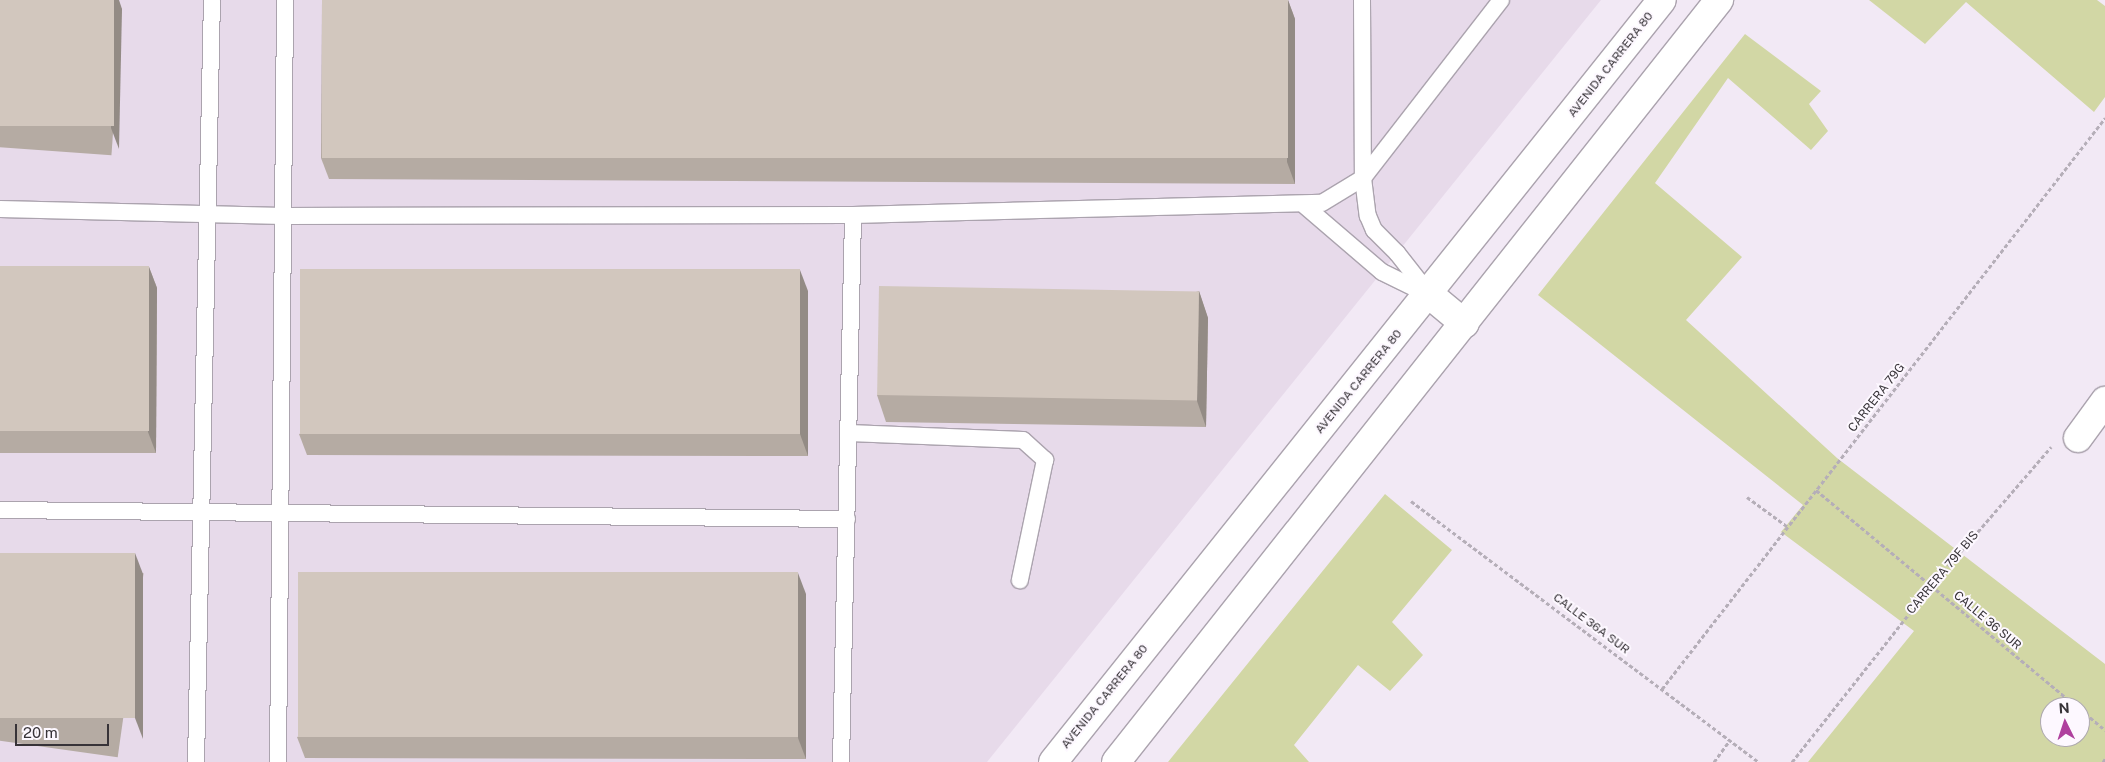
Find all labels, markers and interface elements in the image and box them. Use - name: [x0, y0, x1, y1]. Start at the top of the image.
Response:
- street label: AVENIDA CARRERA 80: [1565, 9, 1657, 121]
- street label: AVENIDA CARRERA 80: [1313, 327, 1405, 437]
- street label: CARRERA 79G: [1846, 361, 1908, 435]
- street label: CARRERA 79F BIS: [1904, 529, 1982, 617]
- street label: CALLE 36 SUR: [1950, 589, 2024, 653]
- street label: CALLE 36A SUR: [1550, 591, 1632, 657]
- street label: AVENIDA CARRERA 80: [1059, 642, 1151, 752]
- north arrow: [2040, 697, 2090, 747]
- text: N: [2058, 700, 2070, 716]
- scale bar: [18, 714, 111, 746]
- text: 20 m: [23, 724, 58, 741]

